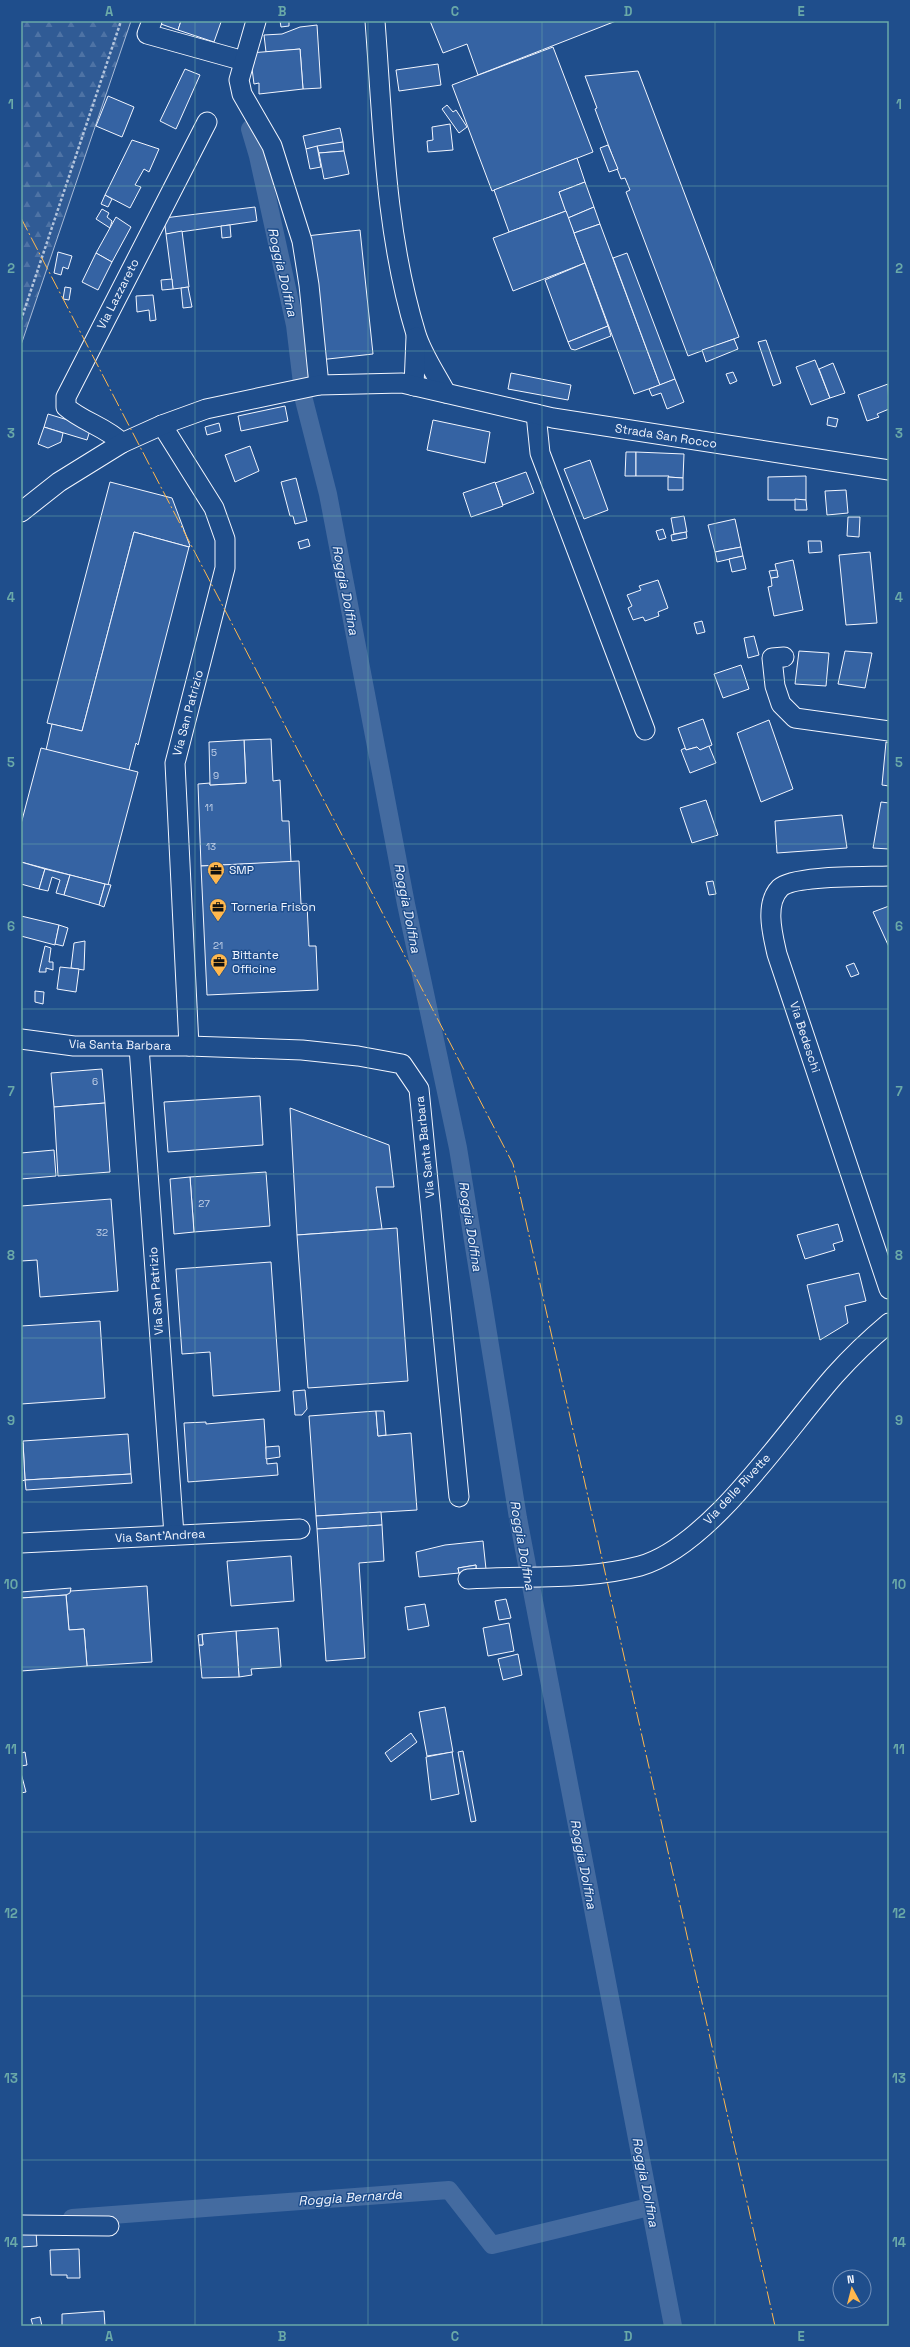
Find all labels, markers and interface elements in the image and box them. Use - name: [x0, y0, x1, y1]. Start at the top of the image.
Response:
- text: A: [105, 3, 114, 20]
- text: B: [278, 3, 287, 20]
- text: C: [451, 3, 459, 20]
- text: D: [624, 3, 633, 20]
- text: E: [797, 3, 805, 20]
- text: 1: [8, 96, 14, 113]
- text: 1: [896, 96, 902, 113]
- water label: Roggia Dolfina: [264, 226, 301, 319]
- street label: Via Lazzareto: [93, 256, 143, 332]
- text: 2: [7, 260, 15, 277]
- text: 2: [895, 260, 903, 277]
- street label: Strada San Rocco: [614, 420, 718, 452]
- text: 3: [7, 425, 15, 442]
- text: 3: [895, 425, 903, 442]
- water label: Roggia Dolfina: [328, 544, 363, 637]
- text: 4: [7, 589, 15, 606]
- text: 4: [895, 589, 903, 606]
- street label: Via San Patrizio: [169, 668, 207, 758]
- house number: 5: [211, 746, 217, 759]
- text: 5: [7, 754, 15, 771]
- text: 5: [895, 754, 903, 771]
- house number: 9: [213, 769, 219, 782]
- house number: 11: [205, 801, 213, 814]
- house number: 13: [206, 840, 216, 853]
- office icon: SMP: [206, 860, 226, 885]
- place label: SMP: [229, 862, 254, 878]
- water label: Roggia Dolfina: [390, 862, 425, 955]
- office icon: Torneria Frison: [208, 897, 228, 922]
- place label: Torneria Frison: [231, 899, 316, 915]
- text: 6: [7, 918, 15, 935]
- text: 6: [895, 918, 903, 935]
- house number: 21: [213, 939, 223, 952]
- place label: Bittante Officine: [232, 947, 279, 977]
- office icon: Bittante Officine: [209, 952, 229, 977]
- street label: Via Bedeschi: [786, 999, 824, 1075]
- street label: Via Santa Barbara: [69, 1036, 171, 1054]
- house number: 6: [92, 1075, 98, 1088]
- text: 7: [7, 1083, 15, 1100]
- text: 7: [895, 1083, 903, 1100]
- street label: Via Santa Barbara: [412, 1095, 438, 1199]
- water label: Roggia Dolfina: [455, 1180, 486, 1273]
- house number: 27: [198, 1197, 210, 1210]
- house number: 32: [96, 1226, 108, 1239]
- street label: Via San Patrizio: [145, 1246, 167, 1336]
- text: 8: [7, 1247, 15, 1264]
- text: 8: [895, 1247, 903, 1264]
- text: 9: [7, 1412, 15, 1429]
- text: 9: [895, 1412, 903, 1429]
- street label: Via delle Rivette: [700, 1450, 774, 1528]
- water label: Roggia Dolfina: [506, 1499, 539, 1592]
- street label: Via Sant'Andrea: [115, 1526, 206, 1546]
- text: 10: [4, 1576, 18, 1593]
- text: 10: [892, 1576, 906, 1593]
- text: 11: [5, 1741, 17, 1758]
- text: 11: [893, 1741, 905, 1758]
- water label: Roggia Dolfina: [566, 1818, 601, 1911]
- text: 12: [4, 1905, 18, 1922]
- text: 12: [892, 1905, 906, 1922]
- text: 13: [4, 2070, 18, 2087]
- text: 13: [892, 2070, 906, 2087]
- water label: Roggia Dolfina: [628, 2136, 663, 2229]
- water label: Roggia Bernarda: [298, 2185, 403, 2210]
- text: 14: [4, 2234, 18, 2251]
- text: 14: [892, 2234, 906, 2251]
- north arrow: [832, 2269, 872, 2309]
- text: N: [846, 2272, 855, 2286]
- text: A: [105, 2328, 114, 2345]
- text: B: [278, 2328, 287, 2345]
- text: C: [451, 2328, 459, 2345]
- text: D: [624, 2328, 633, 2345]
- text: E: [797, 2328, 805, 2345]

